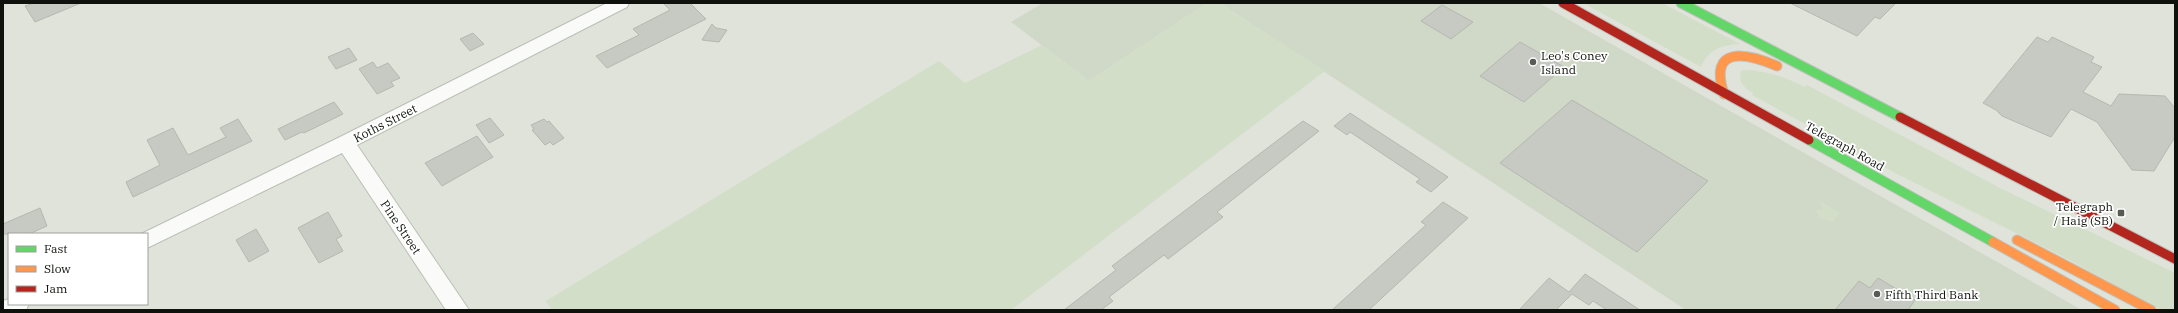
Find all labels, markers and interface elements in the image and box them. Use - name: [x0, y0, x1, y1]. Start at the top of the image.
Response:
- place label: Leo's Coney Island: [1541, 48, 1608, 77]
- marker: Leo's Coney Island: [1528, 57, 1538, 67]
- street label: Koths Street: [351, 101, 419, 145]
- street label: Telegraph Road: [1803, 118, 1887, 174]
- street label: Pine Street: [377, 197, 425, 257]
- place label: Telegraph / Haig (SB): [2054, 199, 2114, 228]
- marker: Telegraph / Haig (SB): [2116, 208, 2126, 218]
- legend: [8, 233, 148, 305]
- text: Fast: [44, 241, 68, 256]
- text: Slow: [44, 261, 71, 276]
- text: Jam: [44, 281, 68, 296]
- place label: Fifth Third Bank: [1885, 287, 1978, 302]
- marker: Fifth Third Bank: [1872, 289, 1882, 299]

